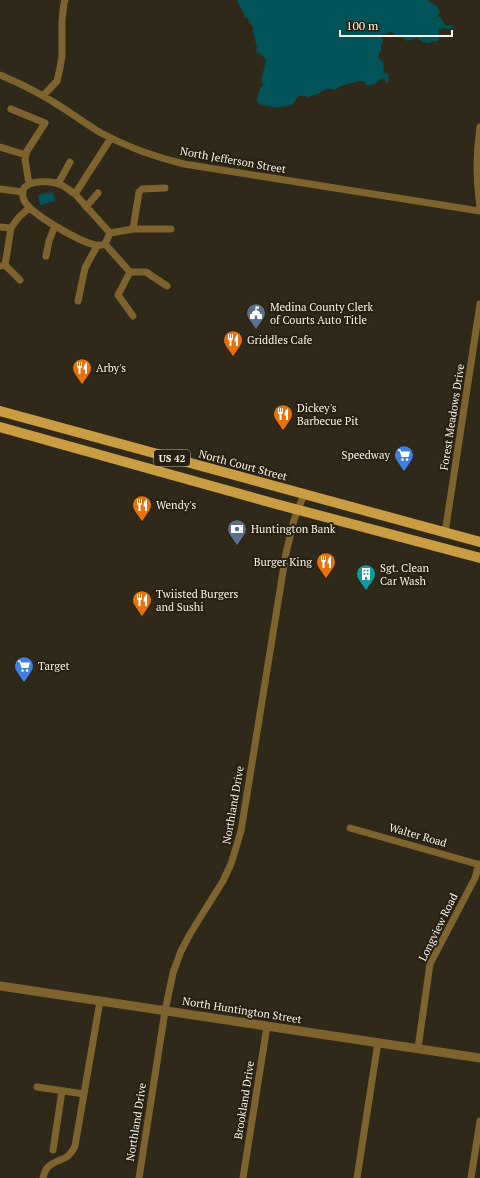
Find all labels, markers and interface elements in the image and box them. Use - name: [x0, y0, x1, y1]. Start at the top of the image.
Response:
- scale bar: [340, 12, 452, 38]
- text: 100 m: [346, 18, 379, 33]
- street label: North Jefferson Street: [179, 144, 287, 176]
- place label: Medina County Clerk of Courts Auto Title: [270, 300, 373, 327]
- public building icon: Medina County Clerk of Courts Auto Title: [245, 302, 267, 330]
- restaurant icon: Griddles Cafe: [222, 329, 244, 357]
- place label: Griddles Cafe: [247, 333, 313, 347]
- restaurant icon: Arby's: [71, 357, 93, 385]
- place label: Arby's: [96, 361, 126, 375]
- street label: Forest Meadows Drive: [437, 362, 467, 471]
- place label: Dickey's Barbecue Pit: [297, 401, 359, 428]
- restaurant icon: Dickey's Barbecue Pit: [272, 403, 294, 431]
- supermarket icon: Speedway: [393, 444, 415, 472]
- street label: North Court Street: [197, 446, 289, 484]
- place label: Speedway: [342, 448, 390, 462]
- road number: US 42: [154, 450, 190, 466]
- restaurant icon: Wendy's: [131, 494, 153, 522]
- place label: Wendy's: [156, 498, 196, 512]
- bank icon: Huntington Bank: [226, 518, 248, 546]
- place label: Huntington Bank: [251, 522, 336, 536]
- restaurant icon: Burger King: [315, 551, 337, 579]
- place label: Burger King: [254, 555, 312, 569]
- place label: Sgt. Clean Car Wash: [380, 561, 430, 588]
- building icon: Sgt. Clean Car Wash: [355, 563, 377, 591]
- place label: Twiisted Burgers and Sushi: [156, 587, 238, 614]
- restaurant icon: Twiisted Burgers and Sushi: [131, 589, 153, 617]
- supermarket icon: Target: [13, 655, 35, 683]
- place label: Target: [38, 659, 70, 673]
- street label: Northland Drive: [219, 764, 247, 845]
- street label: Walter Road: [387, 820, 449, 850]
- street label: Longview Road: [415, 891, 461, 963]
- street label: North Huntington Street: [181, 994, 303, 1026]
- street label: Brookland Drive: [231, 1059, 257, 1140]
- street label: Northland Drive: [123, 1081, 149, 1162]

